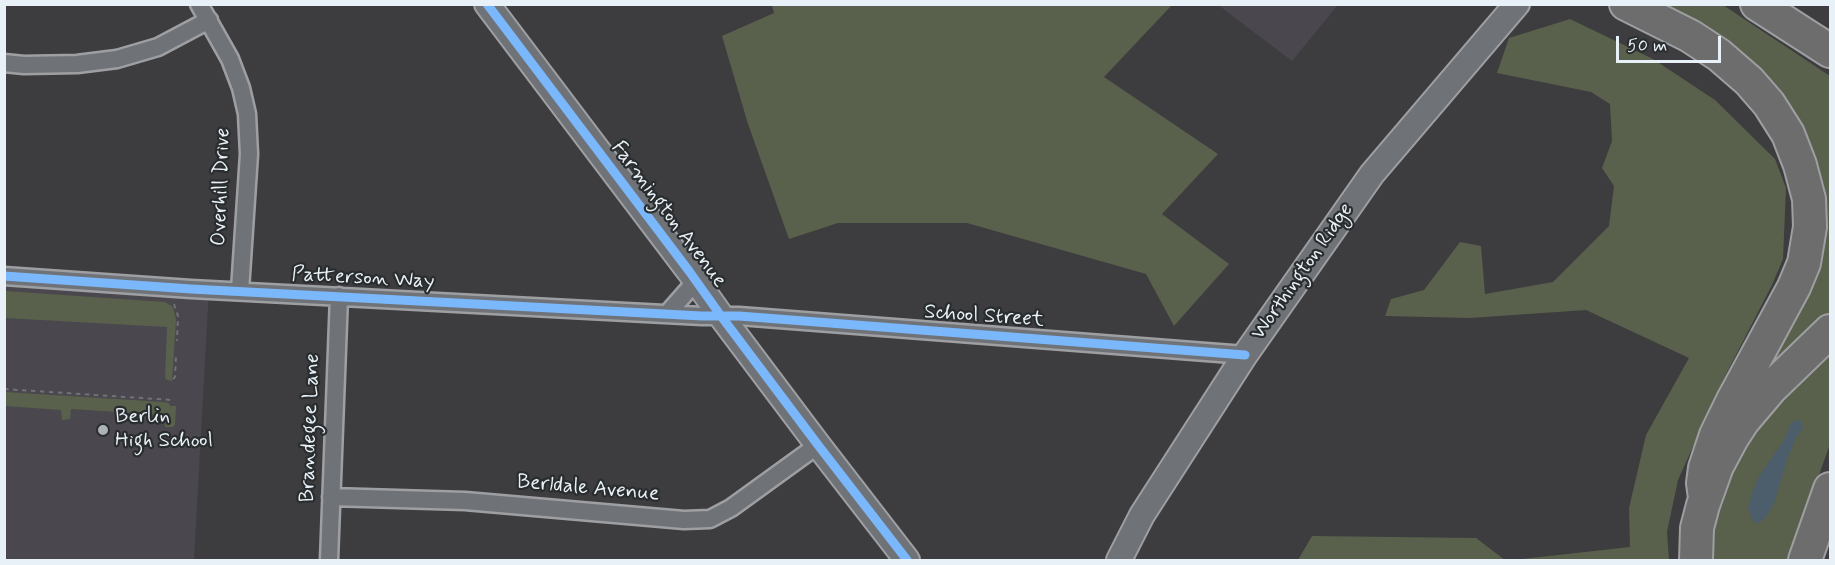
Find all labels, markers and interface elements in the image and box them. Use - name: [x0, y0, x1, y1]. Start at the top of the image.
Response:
- scale bar: [1619, 24, 1724, 62]
- text: 50 m: [1627, 34, 1667, 58]
- street label: Overhill Drive: [207, 127, 237, 247]
- street label: Farmington Avenue: [605, 137, 731, 293]
- street label: Worthington Ridge: [1246, 199, 1360, 345]
- street label: Patterson Way: [291, 263, 435, 295]
- street label: School Street: [923, 300, 1045, 334]
- street label: Brandegee Lane: [296, 353, 326, 503]
- place label: Berlin High School: [115, 405, 213, 455]
- marker: Berlin High School: [96, 423, 110, 437]
- street label: Berldale Avenue: [516, 470, 660, 508]

